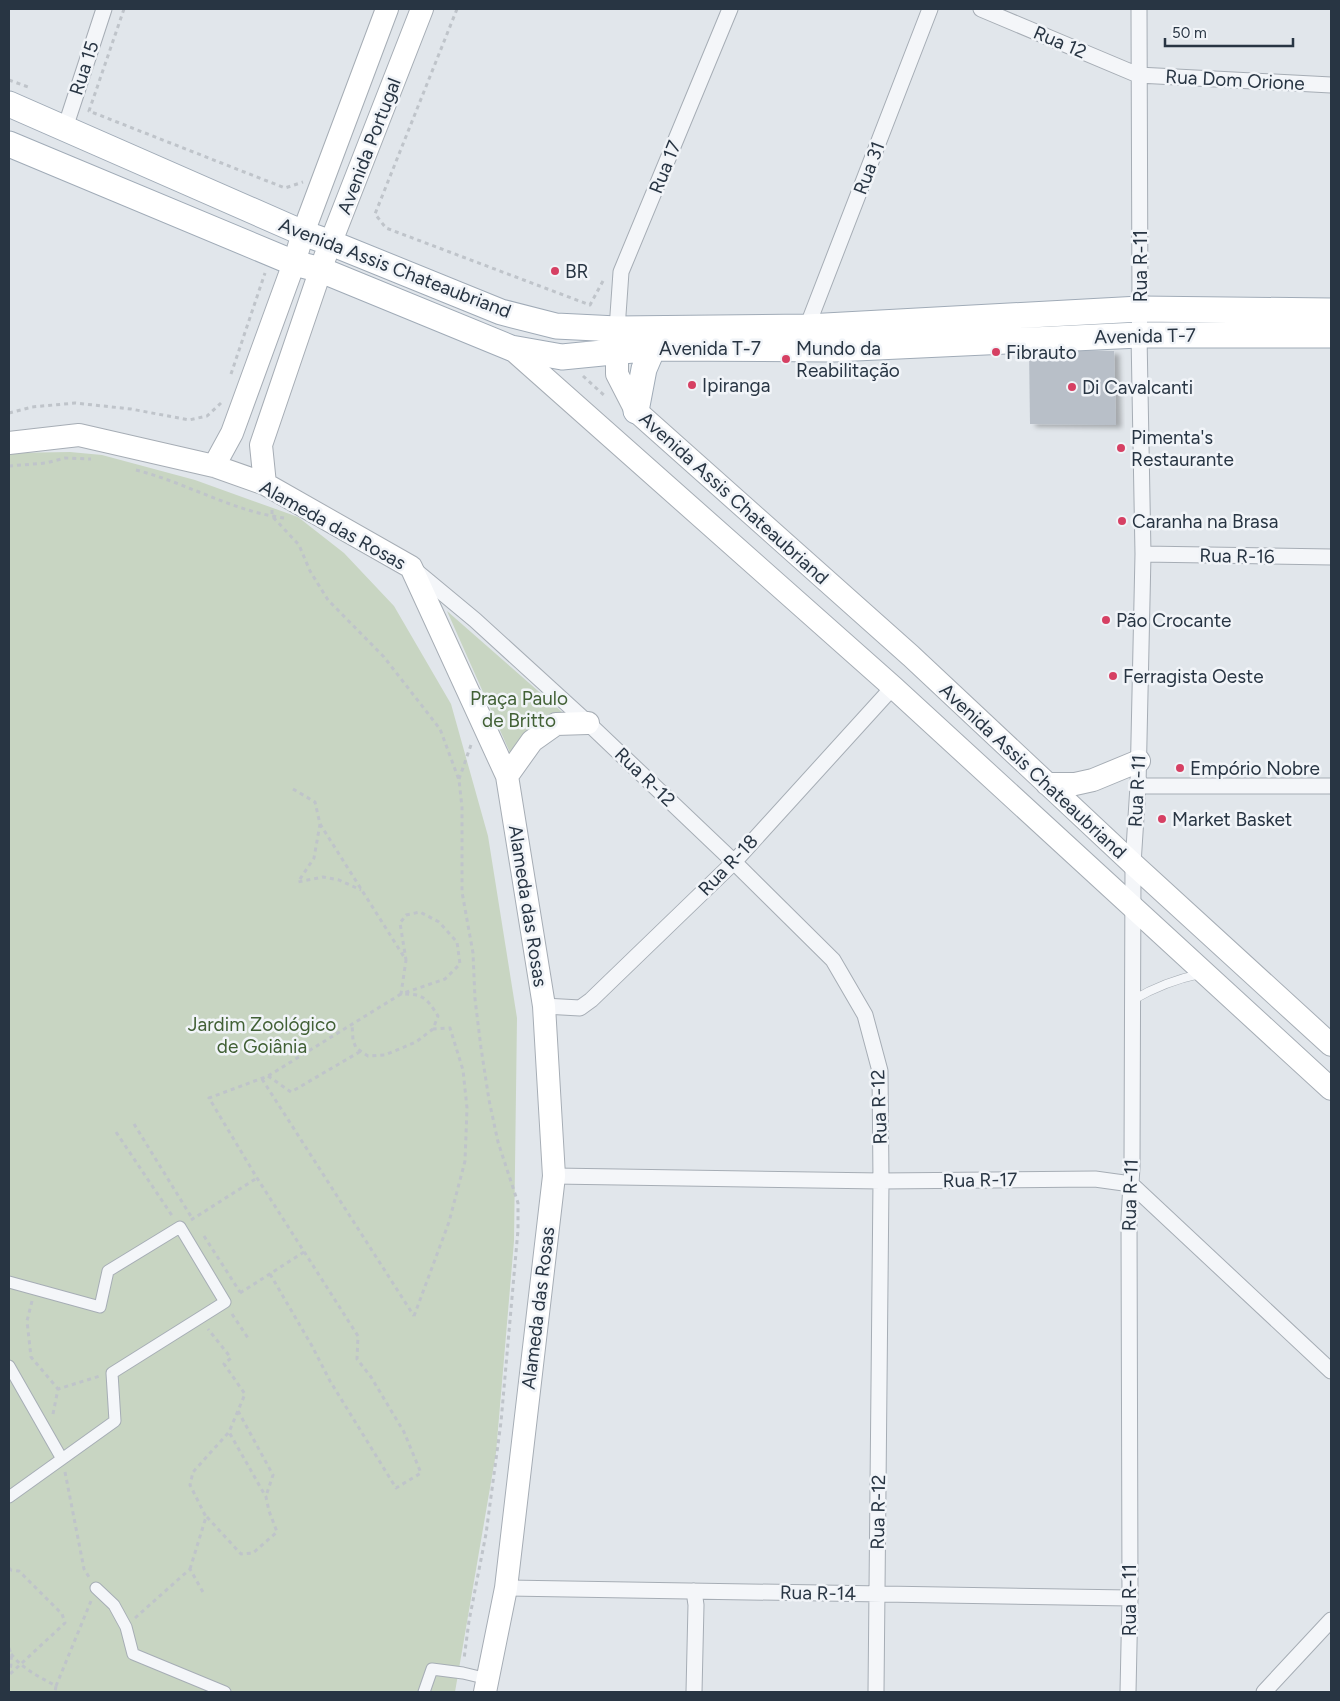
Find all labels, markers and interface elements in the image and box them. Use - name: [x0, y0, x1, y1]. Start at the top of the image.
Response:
- scale bar: [1165, 15, 1292, 47]
- street label: Rua 12: [1030, 21, 1090, 63]
- text: 50 m: [1172, 24, 1207, 42]
- street label: Rua 15: [64, 38, 104, 98]
- street label: Rua Dom Orione: [1165, 65, 1305, 95]
- street label: Avenida Portugal: [332, 75, 406, 217]
- street label: Rua 17: [644, 137, 686, 197]
- street label: Rua 31: [848, 138, 890, 198]
- street label: Avenida Assis Chateaubriand: [276, 213, 514, 323]
- street label: Rua R-11: [1129, 230, 1152, 302]
- place label: BR: [565, 260, 589, 283]
- marker: BR: [549, 265, 561, 277]
- street label: Avenida T-7: [1094, 324, 1196, 348]
- street label: Avenida T-7: [659, 337, 761, 360]
- place label: Mundo da Reabilitação: [796, 337, 900, 382]
- place label: Fibrauto: [1006, 341, 1077, 364]
- marker: Fibrauto: [990, 346, 1002, 358]
- marker: Mundo da Reabilitação: [780, 353, 792, 365]
- place label: Ipiranga: [702, 374, 770, 397]
- place label: Di Cavalcanti: [1082, 376, 1193, 399]
- marker: Ipiranga: [686, 379, 698, 391]
- marker: Di Cavalcanti: [1066, 381, 1078, 393]
- street label: Avenida Assis Chateaubriand: [635, 407, 833, 589]
- place label: Pimenta's Restaurante: [1131, 426, 1234, 471]
- marker: Pimenta's Restaurante: [1115, 442, 1127, 454]
- street label: Alameda das Rosas: [256, 475, 410, 575]
- place label: Caranha na Brasa: [1132, 510, 1278, 533]
- marker: Caranha na Brasa: [1116, 515, 1128, 527]
- street label: Rua R-16: [1199, 544, 1275, 568]
- place label: Pão Crocante: [1116, 609, 1231, 632]
- marker: Pão Crocante: [1100, 614, 1112, 626]
- place label: Ferragista Oeste: [1123, 665, 1264, 688]
- marker: Ferragista Oeste: [1107, 670, 1119, 682]
- street label: Avenida Assis Chateaubriand: [935, 678, 1131, 864]
- park label: Praça Paulo de Britto: [470, 687, 568, 732]
- street label: Rua R-12: [610, 743, 680, 811]
- street label: Rua R-11: [1124, 754, 1150, 828]
- place label: Empório Nobre: [1190, 757, 1320, 780]
- marker: Empório Nobre: [1174, 762, 1186, 774]
- place label: Market Basket: [1172, 808, 1292, 831]
- marker: Market Basket: [1156, 813, 1168, 825]
- street label: Alameda das Rosas: [504, 823, 552, 989]
- street label: Rua R-18: [693, 830, 763, 900]
- park label: Jardim Zoológico de Goiânia: [188, 1013, 336, 1058]
- street label: Rua R-12: [866, 1069, 892, 1145]
- street label: Rua R-11: [1117, 1158, 1143, 1232]
- street label: Rua R-17: [942, 1168, 1018, 1192]
- street label: Alameda das Rosas: [517, 1225, 559, 1391]
- street label: Rua R-12: [866, 1474, 890, 1550]
- street label: Rua R-11: [1118, 1564, 1141, 1636]
- street label: Rua R-14: [780, 1581, 857, 1605]

